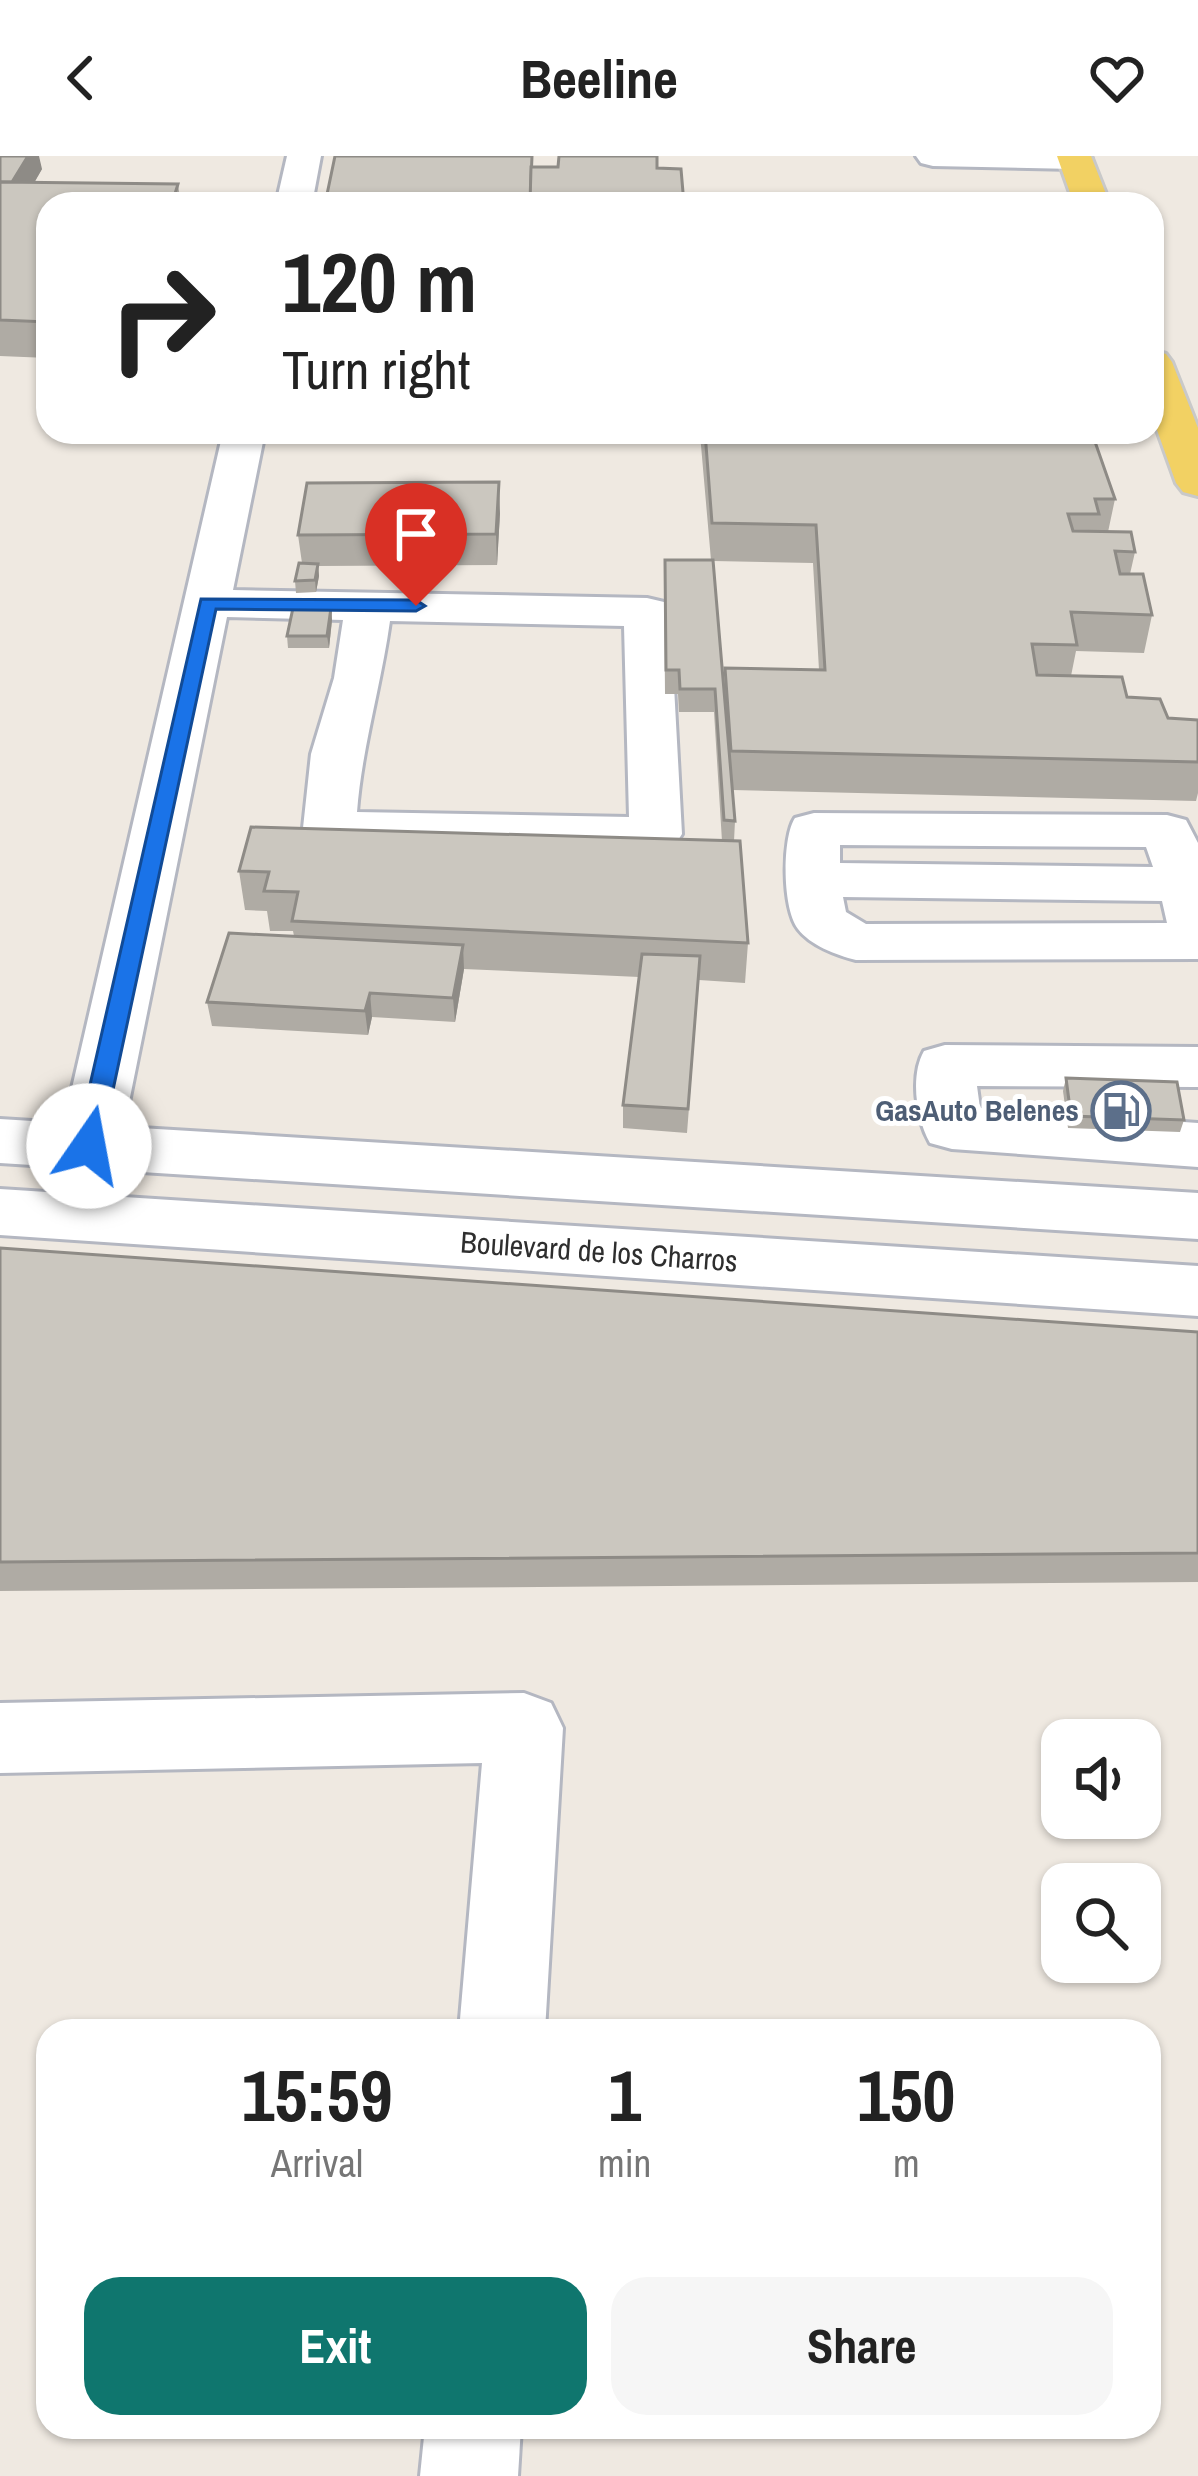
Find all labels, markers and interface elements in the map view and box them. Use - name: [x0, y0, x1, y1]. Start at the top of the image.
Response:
- text: Beeline: [520, 42, 678, 115]
- icon: back: [48, 45, 114, 111]
- icon: heart: [1084, 45, 1150, 111]
- text: 120 m: [282, 225, 477, 338]
- icon: right: [84, 240, 240, 396]
- text: Turn right: [282, 333, 470, 406]
- pin: [365, 483, 467, 606]
- icon: arrive: [383, 501, 449, 567]
- fuel station icon: GasAuto Belenes: [1090, 1080, 1152, 1142]
- position arrow: [26, 1083, 152, 1209]
- place label: GasAuto Belenes: [875, 1090, 1079, 1130]
- street label: Boulevard de los Charros: [459, 1221, 739, 1281]
- map controls: [1041, 1719, 1161, 1983]
- button: sound: [1041, 1719, 1161, 1839]
- button: search: [1041, 1863, 1161, 1983]
- text: 15:59: [242, 2046, 393, 2143]
- text: 1: [608, 2046, 641, 2143]
- text: 150: [857, 2046, 955, 2143]
- text: Arrival: [271, 2137, 363, 2189]
- text: min: [598, 2137, 651, 2189]
- text: m: [893, 2137, 920, 2189]
- button: Exit: [84, 2277, 587, 2415]
- button: Share: [611, 2277, 1113, 2415]

